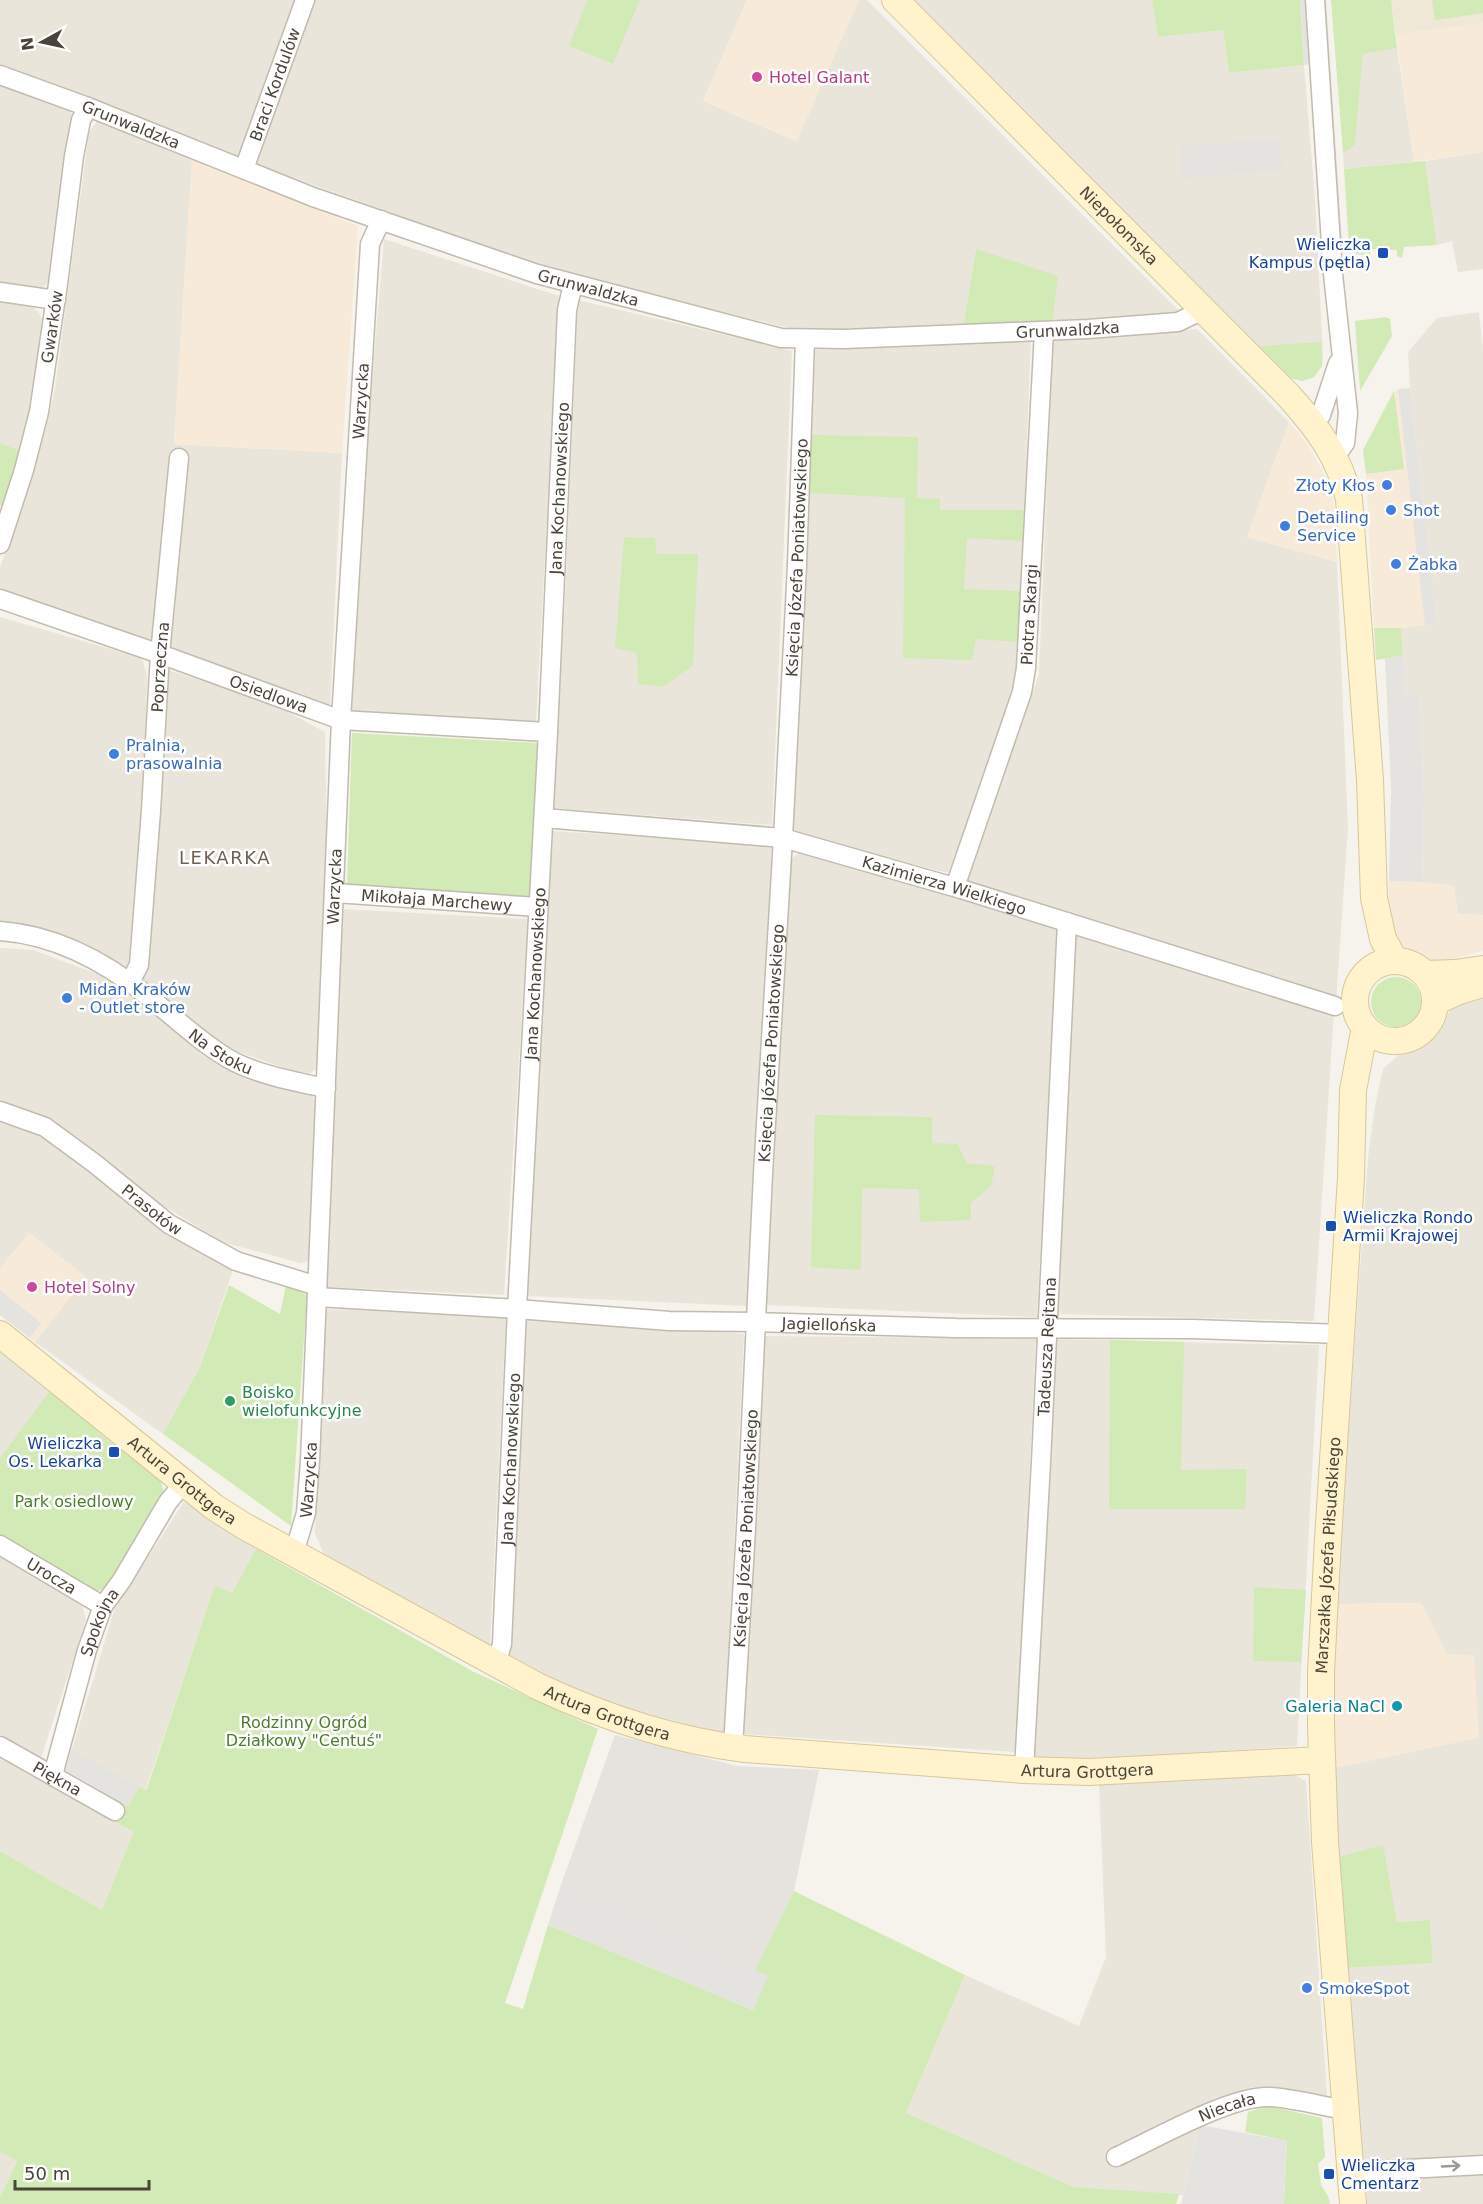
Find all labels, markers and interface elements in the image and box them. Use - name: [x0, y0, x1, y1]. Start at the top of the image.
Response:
- north arrow: [12, 12, 72, 72]
- street label: Braci Kordulów: [245, 25, 304, 144]
- text: N: [17, 36, 38, 52]
- place label: Hotel Galant: [769, 68, 869, 87]
- marker: Hotel Galant: [750, 70, 764, 84]
- street label: Grunwaldzka: [79, 96, 183, 152]
- street label: Niepołomska: [1076, 182, 1162, 269]
- place label: Wieliczka Kampus (pętla): [1249, 235, 1371, 272]
- marker: Wieliczka Kampus (pętla): [1376, 246, 1390, 260]
- street label: Grunwaldzka: [536, 265, 641, 310]
- street label: Gwarków: [37, 289, 66, 364]
- street label: Grunwaldzka: [1015, 317, 1120, 341]
- street label: Warzycka: [349, 362, 372, 440]
- street label: Jana Kochanowskiego: [546, 402, 572, 576]
- street label: Księcia Józefa Poniatowskiego: [782, 438, 811, 678]
- place label: Złoty Kłos: [1296, 476, 1375, 495]
- marker: Złoty Kłos: [1380, 478, 1394, 492]
- place label: Shot: [1403, 501, 1439, 520]
- marker: Shot: [1384, 503, 1398, 517]
- place label: Detailing Service: [1297, 508, 1369, 545]
- marker: Detailing Service: [1278, 519, 1292, 533]
- place label: Żabka: [1408, 555, 1458, 574]
- marker: Żabka: [1389, 557, 1403, 571]
- street label: Piotra Skargi: [1017, 564, 1041, 666]
- street label: Poprzeczna: [147, 621, 173, 713]
- street label: Osiedlowa: [227, 671, 311, 717]
- place label: Pralnia, prasowalnia: [126, 736, 222, 773]
- marker: Pralnia, prasowalnia: [107, 747, 121, 761]
- district label: LEKARKA: [179, 847, 271, 868]
- street label: Warzycka: [323, 848, 345, 925]
- street label: Kazimierza Wielkiego: [860, 852, 1029, 918]
- street label: Mikołaja Marchewy: [360, 885, 513, 915]
- street label: Jana Kochanowskiego: [521, 887, 549, 1061]
- street label: Księcia Józefa Poniatowskiego: [754, 923, 787, 1163]
- place label: Midan Kraków - Outlet store: [79, 980, 191, 1017]
- marker: Midan Kraków - Outlet store: [60, 991, 74, 1005]
- street label: Na Stoku: [185, 1025, 255, 1078]
- street label: Prasołów: [118, 1180, 185, 1239]
- place label: Wieliczka Rondo Armii Krajowej: [1343, 1208, 1473, 1245]
- marker: Wieliczka Rondo Armii Krajowej: [1324, 1219, 1338, 1233]
- street label: Tadeusza Rejtana: [1034, 1276, 1059, 1418]
- place label: Hotel Solny: [44, 1278, 135, 1297]
- marker: Hotel Solny: [25, 1280, 39, 1294]
- street label: Jagiellońska: [780, 1313, 877, 1335]
- street label: Jana Kochanowskiego: [497, 1372, 524, 1547]
- place label: Boisko wielofunkcyjne: [242, 1383, 361, 1420]
- marker: Boisko wielofunkcyjne: [223, 1394, 237, 1408]
- street label: Księcia Józefa Poniatowskiego: [729, 1409, 761, 1648]
- street label: Artura Grottgera: [124, 1432, 240, 1529]
- place label: Wieliczka Os. Lekarka: [8, 1434, 102, 1471]
- street label: Marszałka Józefa Piłsudskiego: [1311, 1436, 1344, 1674]
- street label: Warzycka: [296, 1441, 320, 1519]
- marker: Wieliczka Os. Lekarka: [107, 1445, 121, 1459]
- park label: Park osiedlowy: [14, 1492, 134, 1511]
- street label: Urocza: [23, 1553, 80, 1598]
- street label: Spokojna: [76, 1584, 123, 1658]
- street label: Artura Grottgera: [541, 1681, 672, 1744]
- place label: Galeria NaCl: [1285, 1697, 1385, 1716]
- marker: Galeria NaCl: [1390, 1699, 1404, 1713]
- park label: Rodzinny Ogród Działkowy "Centuś": [226, 1713, 382, 1750]
- street label: Piękna: [30, 1757, 85, 1800]
- street label: Artura Grottgera: [1021, 1759, 1154, 1781]
- place label: SmokeSpot: [1319, 1979, 1409, 1998]
- marker: SmokeSpot: [1300, 1981, 1314, 1995]
- street label: Niecała: [1196, 2089, 1257, 2126]
- scale bar: [15, 2153, 148, 2191]
- place label: Wieliczka Cmentarz: [1341, 2156, 1419, 2193]
- one-way arrow: [1440, 2161, 1460, 2172]
- text: 50 m: [24, 2163, 70, 2184]
- marker: Wieliczka Cmentarz: [1322, 2167, 1336, 2181]

